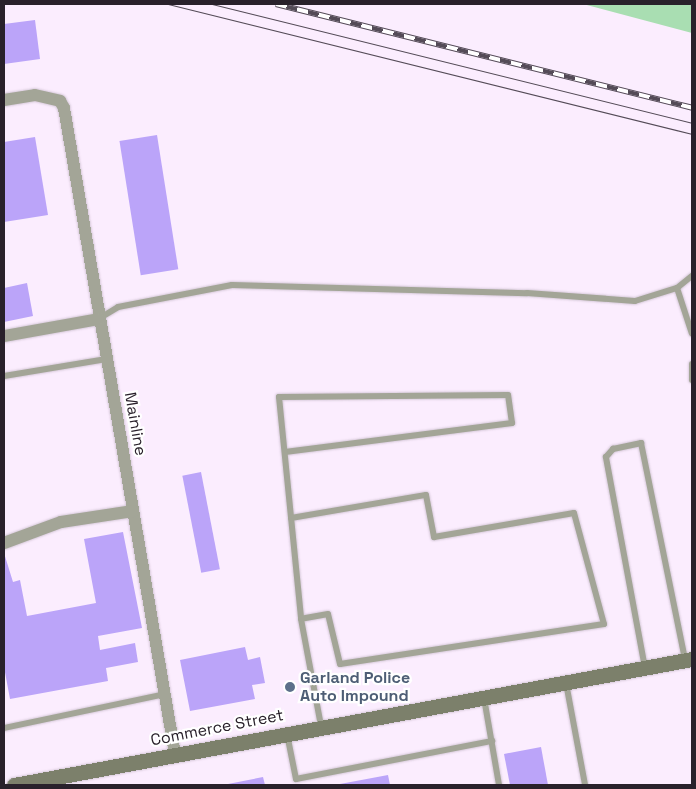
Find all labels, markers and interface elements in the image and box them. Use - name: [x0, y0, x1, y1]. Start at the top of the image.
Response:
- street label: Mainline: [120, 391, 150, 457]
- place label: Garland Police Auto Impound: [300, 668, 410, 706]
- marker: Garland Police Auto Impound: [284, 681, 296, 693]
- street label: Commerce Street: [149, 706, 285, 750]

